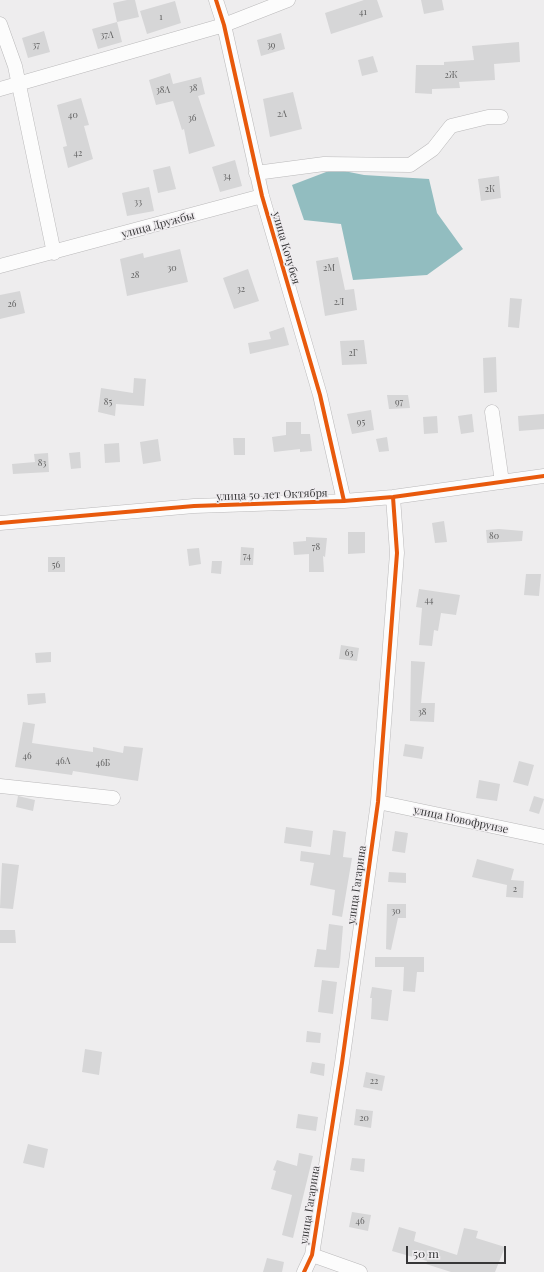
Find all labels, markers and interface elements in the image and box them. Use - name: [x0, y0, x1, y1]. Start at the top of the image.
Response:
- house number: 41: [359, 7, 367, 17]
- house number: 1: [159, 12, 163, 22]
- house number: 37А: [100, 30, 114, 40]
- house number: 37: [32, 40, 40, 50]
- house number: 39: [267, 40, 275, 50]
- house number: 2Ж: [444, 70, 458, 80]
- house number: 38: [189, 83, 197, 93]
- house number: 38А: [156, 85, 170, 95]
- house number: 2А: [277, 109, 287, 119]
- house number: 40: [68, 110, 78, 120]
- house number: 36: [188, 113, 196, 123]
- house number: 42: [74, 148, 82, 158]
- house number: 34: [223, 171, 231, 181]
- house number: 2К: [485, 184, 495, 194]
- house number: 33: [134, 197, 142, 207]
- street label: улица Дружбы: [120, 209, 196, 241]
- street label: улица Кочубея: [269, 210, 303, 286]
- house number: 30: [167, 263, 177, 273]
- house number: 2М: [323, 263, 335, 273]
- house number: 28: [131, 270, 139, 280]
- house number: 32: [237, 284, 245, 294]
- house number: 2Л: [334, 297, 344, 307]
- house number: 26: [8, 299, 16, 309]
- house number: 2Г: [348, 348, 358, 358]
- house number: 85: [104, 397, 112, 407]
- house number: 97: [395, 397, 403, 407]
- house number: 95: [357, 417, 365, 427]
- house number: 83: [38, 458, 46, 468]
- street label: улица 50 лет Октября: [216, 486, 328, 504]
- house number: 80: [489, 531, 499, 541]
- house number: 78: [312, 542, 320, 552]
- house number: 74: [243, 551, 251, 561]
- house number: 56: [52, 560, 60, 570]
- house number: 44: [425, 595, 433, 605]
- house number: 63: [345, 648, 353, 658]
- house number: 38: [418, 707, 426, 717]
- house number: 46: [22, 751, 32, 761]
- house number: 46А: [56, 756, 70, 766]
- house number: 46Б: [96, 758, 110, 768]
- street label: улица Новофрунзе: [412, 803, 510, 837]
- street label: улица Гагарина: [345, 845, 369, 925]
- house number: 2: [513, 884, 517, 894]
- house number: 30: [391, 906, 401, 916]
- house number: 22: [370, 1076, 378, 1086]
- house number: 20: [359, 1113, 369, 1123]
- street label: улица Гагарина: [297, 1165, 323, 1245]
- house number: 46: [355, 1216, 365, 1226]
- scale bar: [408, 1238, 508, 1264]
- text: 50 m: [413, 1245, 439, 1261]

